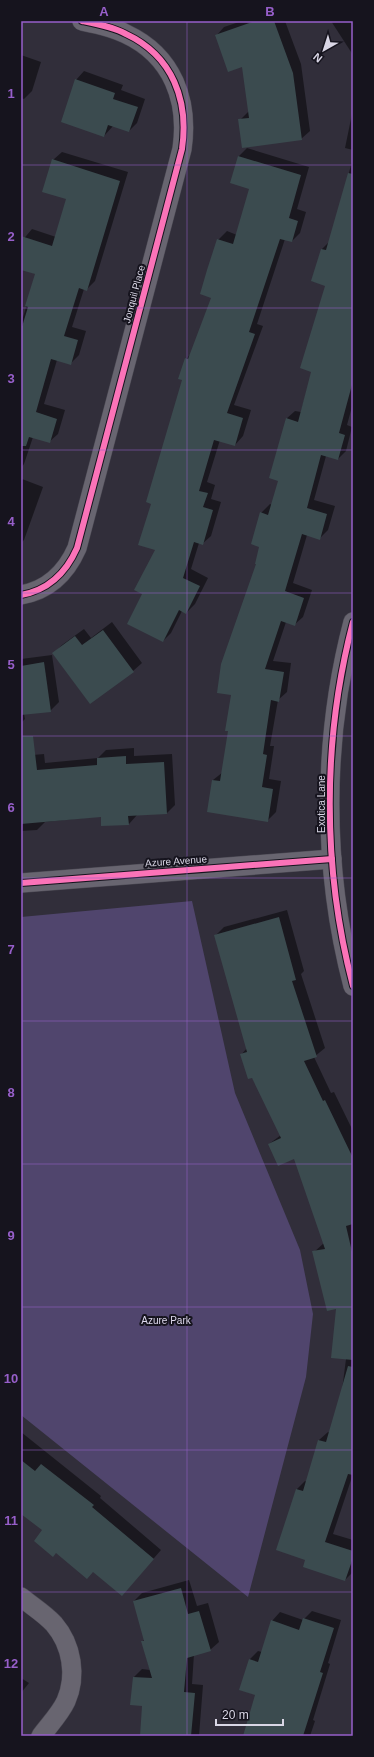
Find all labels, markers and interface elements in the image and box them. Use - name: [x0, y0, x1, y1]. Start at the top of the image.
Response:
- text: A: [99, 4, 109, 19]
- text: B: [265, 4, 275, 19]
- north arrow: [304, 30, 344, 70]
- text: N: [311, 51, 325, 65]
- text: 1: [7, 86, 15, 101]
- text: 2: [7, 229, 15, 244]
- street label: Jonquil Place: [121, 263, 147, 324]
- text: 3: [7, 371, 15, 386]
- text: 4: [7, 514, 15, 529]
- text: 5: [7, 657, 15, 672]
- street label: Exotica Lane: [316, 775, 327, 833]
- text: 6: [7, 800, 15, 815]
- street label: Azure Avenue: [145, 853, 208, 869]
- text: 7: [7, 942, 15, 957]
- text: 8: [7, 1085, 15, 1100]
- text: 9: [7, 1228, 15, 1243]
- park label: Azure Park: [141, 1315, 192, 1326]
- text: 10: [4, 1371, 18, 1386]
- text: 11: [4, 1513, 18, 1528]
- text: 12: [4, 1656, 18, 1671]
- scale bar: [216, 1701, 283, 1727]
- text: 20 m: [222, 1708, 249, 1722]

